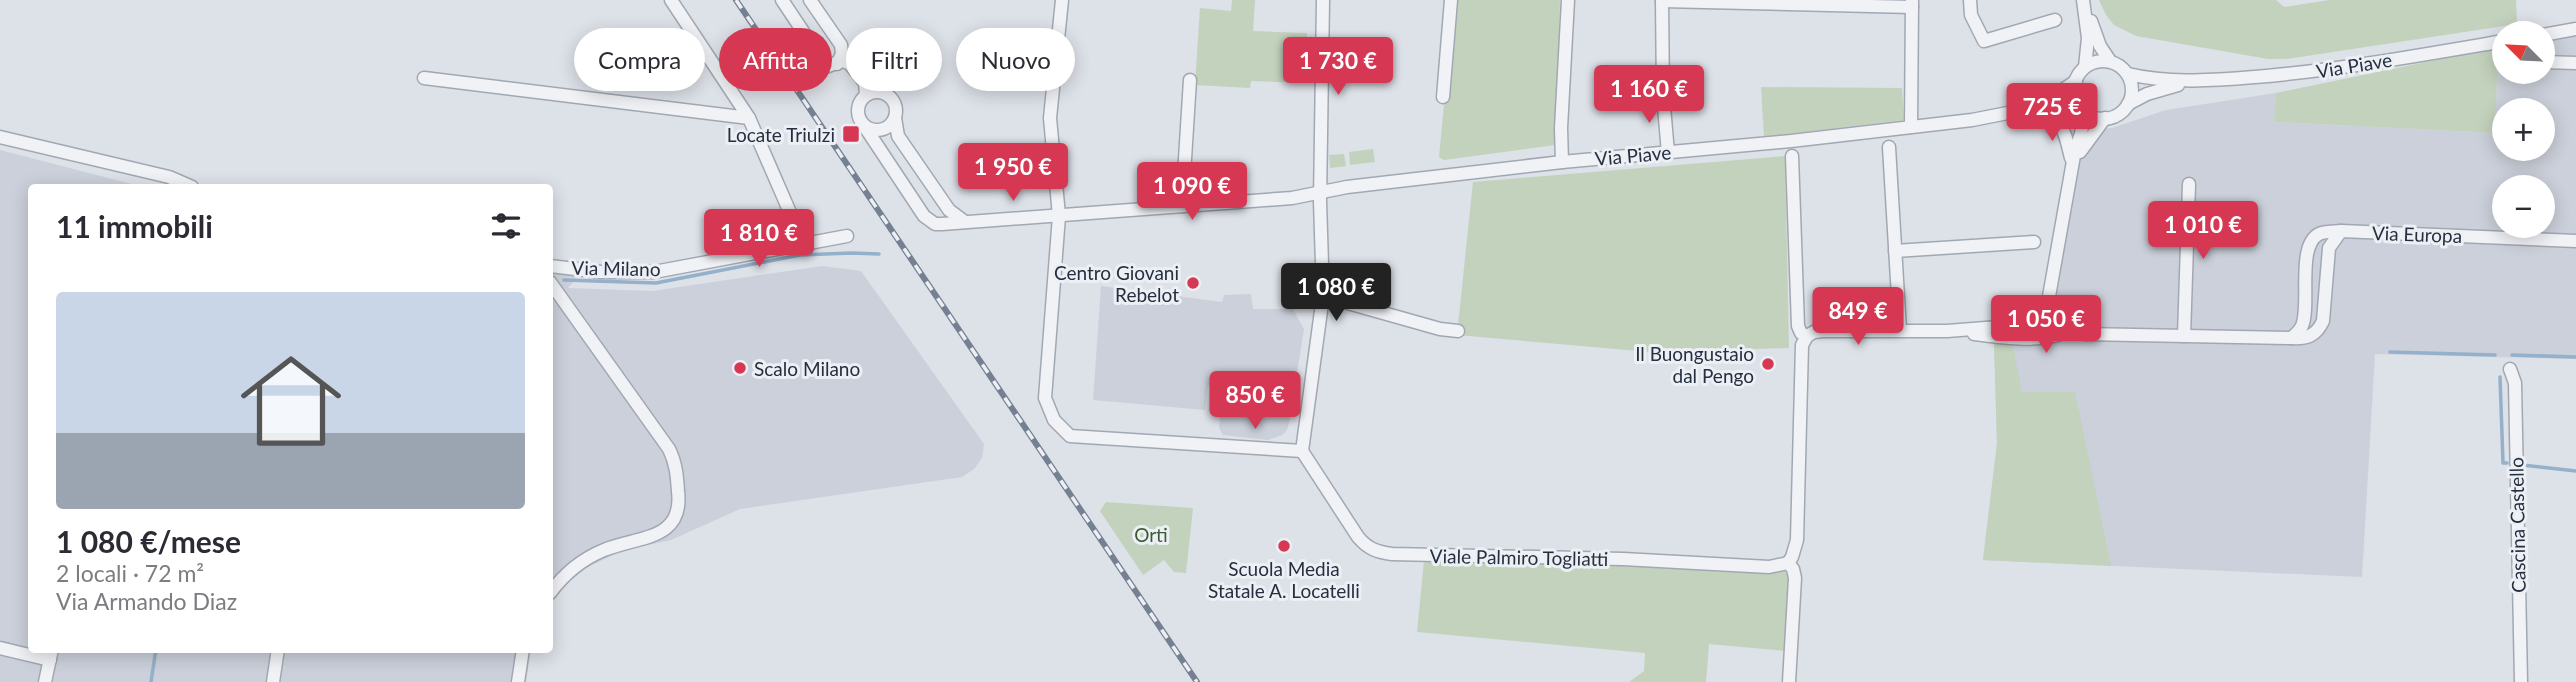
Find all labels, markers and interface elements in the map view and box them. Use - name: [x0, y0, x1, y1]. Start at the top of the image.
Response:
- north arrow: [2492, 21, 2555, 84]
- map controls: [2492, 21, 2555, 238]
- chip: Compra: [574, 28, 705, 91]
- chip: Affitta: [719, 28, 832, 91]
- chip: Filtri: [846, 28, 942, 91]
- chip: Nuovo: [956, 28, 1075, 91]
- pin: 1 730 €: [1273, 38, 1403, 97]
- text: 1 730 €: [1299, 46, 1377, 74]
- street label: Via Piave: [2314, 48, 2394, 82]
- pin: 1 160 €: [1584, 66, 1714, 125]
- text: 1 160 €: [1610, 74, 1688, 102]
- pin: 725 €: [2003, 83, 2101, 143]
- text: 725 €: [2023, 92, 2081, 120]
- button: +: [2492, 98, 2555, 161]
- place label: Locate Triulzi: [727, 123, 835, 146]
- marker: Locate Triulzi: [841, 124, 861, 144]
- street label: Via Piave: [1594, 140, 1672, 170]
- pin: 1 950 €: [948, 144, 1078, 203]
- text: 1 950 €: [974, 152, 1052, 180]
- pin: 1 090 €: [1127, 162, 1257, 222]
- text: 1 090 €: [1153, 171, 1231, 199]
- button: −: [2492, 175, 2555, 238]
- pin: 1 010 €: [2138, 202, 2268, 261]
- icon: filters: [487, 207, 525, 245]
- text: 11 immobili: [56, 208, 213, 244]
- pin: 1 810 €: [694, 210, 824, 269]
- text: 1 010 €: [2164, 210, 2242, 238]
- text: 1 810 €: [720, 218, 798, 246]
- street label: Via Europa: [2371, 221, 2463, 247]
- street label: Via Milano: [571, 256, 661, 280]
- place label: Centro Giovani Rebelot: [1054, 261, 1179, 306]
- pin: 1 080 €: [1271, 264, 1401, 323]
- text: 1 080 €: [1297, 272, 1375, 300]
- marker: Centro Giovani Rebelot: [1185, 275, 1201, 291]
- pin: 849 €: [1809, 288, 1907, 347]
- text: 849 €: [1829, 296, 1887, 324]
- pin: 1 050 €: [1981, 296, 2111, 355]
- text: 1 050 €: [2007, 304, 2085, 332]
- icon: home: [228, 338, 354, 464]
- place label: Il Buongustaio dal Pengo: [1635, 342, 1754, 387]
- marker: Il Buongustaio dal Pengo: [1760, 356, 1776, 372]
- place label: Scalo Milano: [754, 357, 860, 380]
- marker: Scalo Milano: [732, 360, 748, 376]
- pin: 850 €: [1206, 372, 1304, 431]
- text: 850 €: [1226, 380, 1284, 408]
- street label: Cascina Castello: [2504, 457, 2530, 593]
- text: 1 080 €/mese: [56, 523, 241, 559]
- park label: Orti: [1134, 523, 1168, 546]
- marker: Scuola Media Statale A. Locatelli: [1276, 538, 1292, 554]
- street label: Viale Palmiro Togliatti: [1430, 544, 1608, 570]
- place label: Scuola Media Statale A. Locatelli: [1208, 557, 1360, 602]
- text: 2 locali · 72 m²: [56, 559, 204, 587]
- text: Via Armando Diaz: [56, 587, 237, 615]

